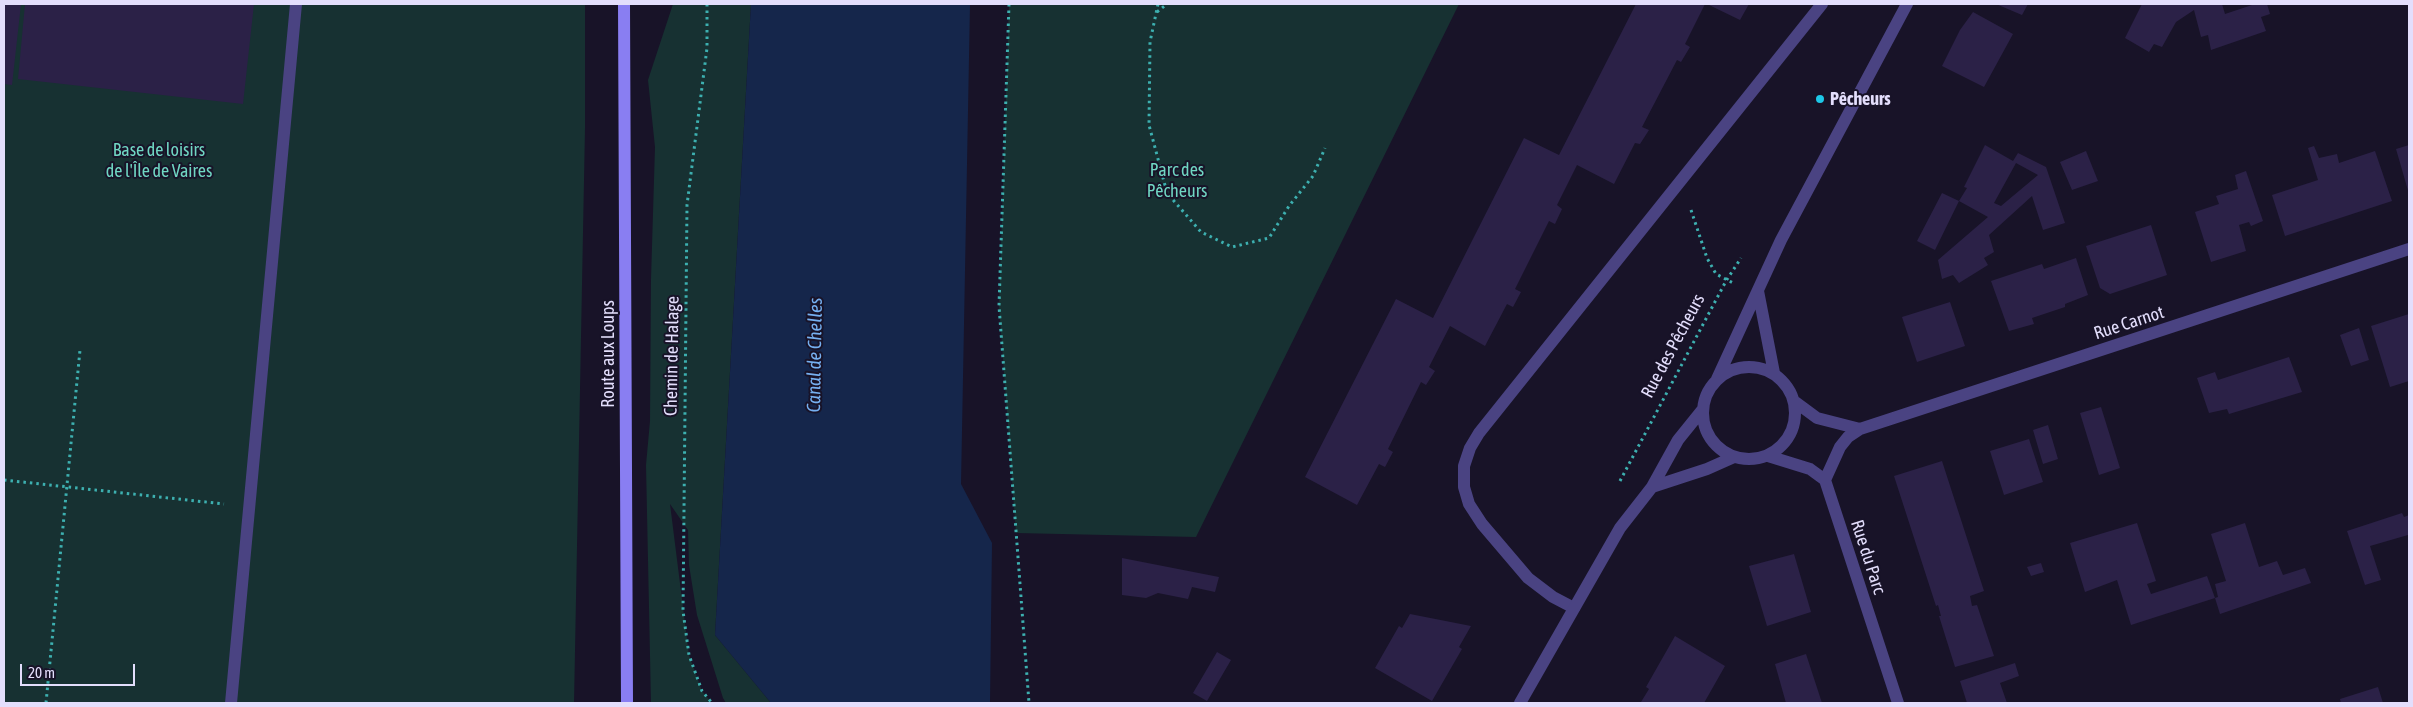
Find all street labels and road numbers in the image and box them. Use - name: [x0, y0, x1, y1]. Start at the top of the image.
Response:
- street label: Rue des Pêcheurs: [1637, 290, 1709, 402]
- street label: Chemin de Halage: [660, 296, 684, 416]
- street label: Route aux Loups: [597, 300, 619, 408]
- street label: Rue Carnot: [2091, 302, 2167, 344]
- street label: Rue du Parc: [1846, 517, 1890, 597]

